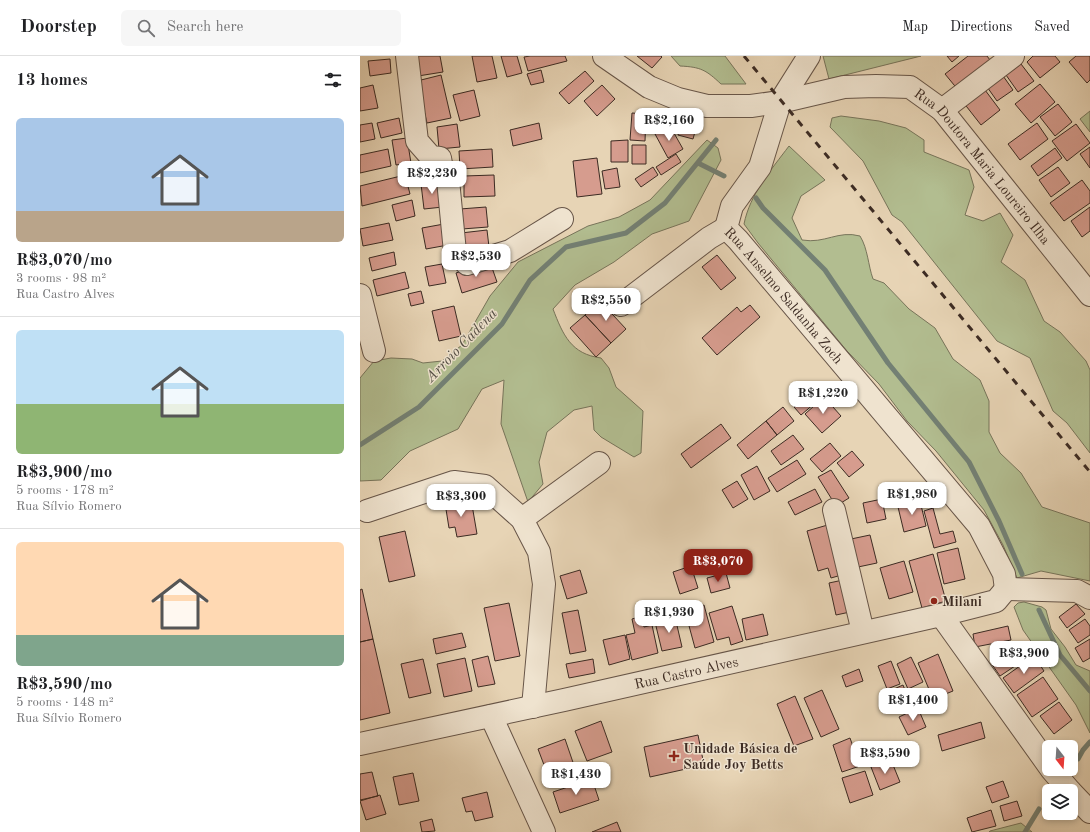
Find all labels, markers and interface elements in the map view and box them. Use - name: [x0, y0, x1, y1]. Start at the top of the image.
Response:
- search box: [121, 10, 401, 46]
- icon: search: [135, 17, 157, 39]
- text: Doorstep: [20, 18, 97, 37]
- text: Search here: [167, 20, 244, 35]
- text: Map: [902, 20, 928, 34]
- text: Directions: [950, 20, 1012, 34]
- text: Saved: [1034, 20, 1070, 34]
- icon: filters: [322, 69, 344, 91]
- text: 13 homes: [16, 72, 88, 89]
- street label: Rua Doutora Maria Loureiro Ilha: [911, 86, 1053, 247]
- pin: R$2,160: [632, 108, 706, 142]
- text: R$2,160: [644, 114, 694, 127]
- icon: home: [144, 144, 216, 216]
- pin: R$2,230: [395, 161, 469, 195]
- text: R$2,230: [407, 167, 457, 180]
- street label: Rua Anselmo Saldanha Zoch: [721, 225, 845, 367]
- pin: R$2,530: [439, 244, 513, 278]
- text: R$2,530: [451, 250, 501, 263]
- text: R$3,070/mo: [16, 252, 112, 269]
- text: 3 rooms · 98 m²: [16, 272, 106, 285]
- text: Rua Castro Alves: [16, 288, 114, 301]
- pin: R$2,550: [569, 288, 643, 322]
- text: R$2,550: [581, 294, 631, 307]
- water label: Arroio Cadena: [423, 306, 501, 386]
- icon: home: [144, 356, 216, 428]
- pin: R$1,220: [786, 381, 860, 415]
- text: R$1,220: [798, 387, 848, 400]
- text: R$3,900/mo: [16, 464, 112, 481]
- pin: R$1,980: [875, 482, 949, 516]
- text: 5 rooms · 178 m²: [16, 484, 114, 497]
- pin: R$3,300: [424, 484, 498, 518]
- text: R$1,980: [887, 488, 937, 501]
- text: R$3,300: [436, 490, 486, 503]
- text: Rua Sílvio Romero: [16, 500, 122, 513]
- pin: R$3,070: [681, 549, 755, 583]
- text: R$3,070: [693, 555, 743, 568]
- icon: home: [144, 568, 216, 640]
- place label: Milani: [942, 595, 982, 609]
- marker: Milani: [929, 596, 939, 606]
- pin: R$1,930: [632, 600, 706, 634]
- text: R$1,930: [644, 606, 694, 619]
- pin: R$3,900: [987, 641, 1061, 675]
- text: R$3,900: [999, 647, 1049, 660]
- street label: Rua Castro Alves: [633, 655, 740, 692]
- text: R$3,590/mo: [16, 676, 112, 693]
- pin: R$1,400: [876, 688, 950, 722]
- text: R$1,400: [888, 694, 938, 707]
- text: 5 rooms · 148 m²: [16, 696, 114, 709]
- text: Rua Sílvio Romero: [16, 712, 122, 725]
- north arrow: [1042, 740, 1078, 776]
- map controls: [1042, 740, 1078, 820]
- pin: R$3,590: [848, 741, 922, 775]
- place label: Unidade Básica de Saúde Joy Betts: [683, 742, 798, 772]
- text: R$3,590: [860, 747, 910, 760]
- marker: Unidade Básica de Saúde Joy Betts: [668, 750, 680, 762]
- pin: R$1,430: [539, 762, 613, 796]
- text: R$1,430: [551, 768, 601, 781]
- button: layers: [1042, 784, 1078, 820]

